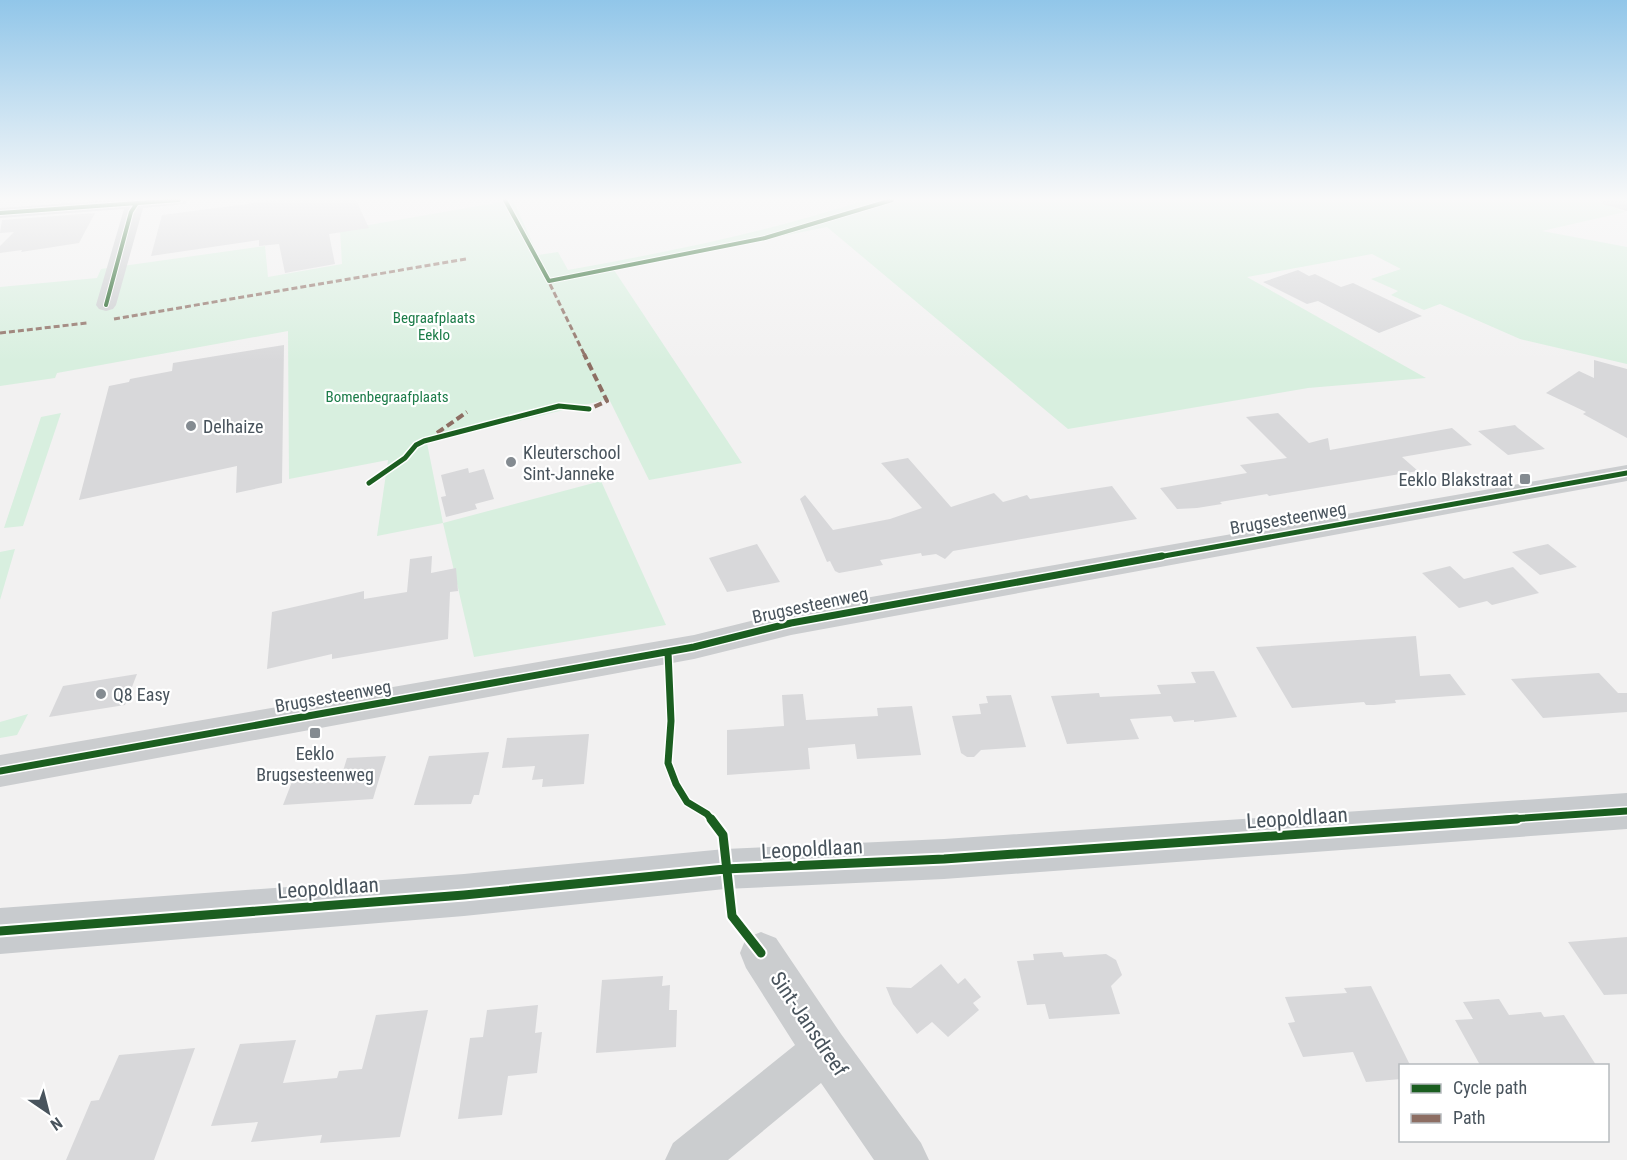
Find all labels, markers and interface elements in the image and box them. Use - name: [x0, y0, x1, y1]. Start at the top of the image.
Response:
- park label: Begraafplaats Eeklo: [393, 309, 475, 344]
- park label: Bomenbegraafplaats: [325, 388, 449, 406]
- place label: Delhaize: [203, 416, 264, 437]
- marker: Delhaize: [184, 419, 198, 433]
- place label: Kleuterschool Sint-Janneke: [523, 442, 621, 484]
- marker: Kleuterschool Sint-Janneke: [504, 455, 518, 469]
- place label: Eeklo Blakstraat: [1398, 469, 1513, 490]
- marker: Eeklo Blakstraat: [1518, 472, 1532, 486]
- street label: Brugsesteenweg: [1228, 497, 1348, 539]
- street label: Brugsesteenweg: [750, 582, 870, 628]
- street label: Brugsesteenweg: [273, 675, 393, 717]
- place label: Q8 Easy: [113, 684, 171, 705]
- marker: Q8 Easy: [94, 687, 108, 701]
- marker: Eeklo Brugsesteenweg: [308, 726, 322, 740]
- place label: Eeklo Brugsesteenweg: [256, 743, 374, 785]
- street label: Leopoldlaan: [1245, 802, 1349, 834]
- street label: Leopoldlaan: [761, 834, 863, 864]
- street label: Leopoldlaan: [276, 872, 380, 904]
- street label: Sint-Jansdreef: [765, 967, 853, 1081]
- legend: [1399, 1064, 1609, 1142]
- text: Cycle path: [1453, 1077, 1527, 1098]
- north arrow: [18, 1082, 78, 1142]
- text: Path: [1453, 1107, 1486, 1128]
- text: N: [47, 1113, 66, 1134]

